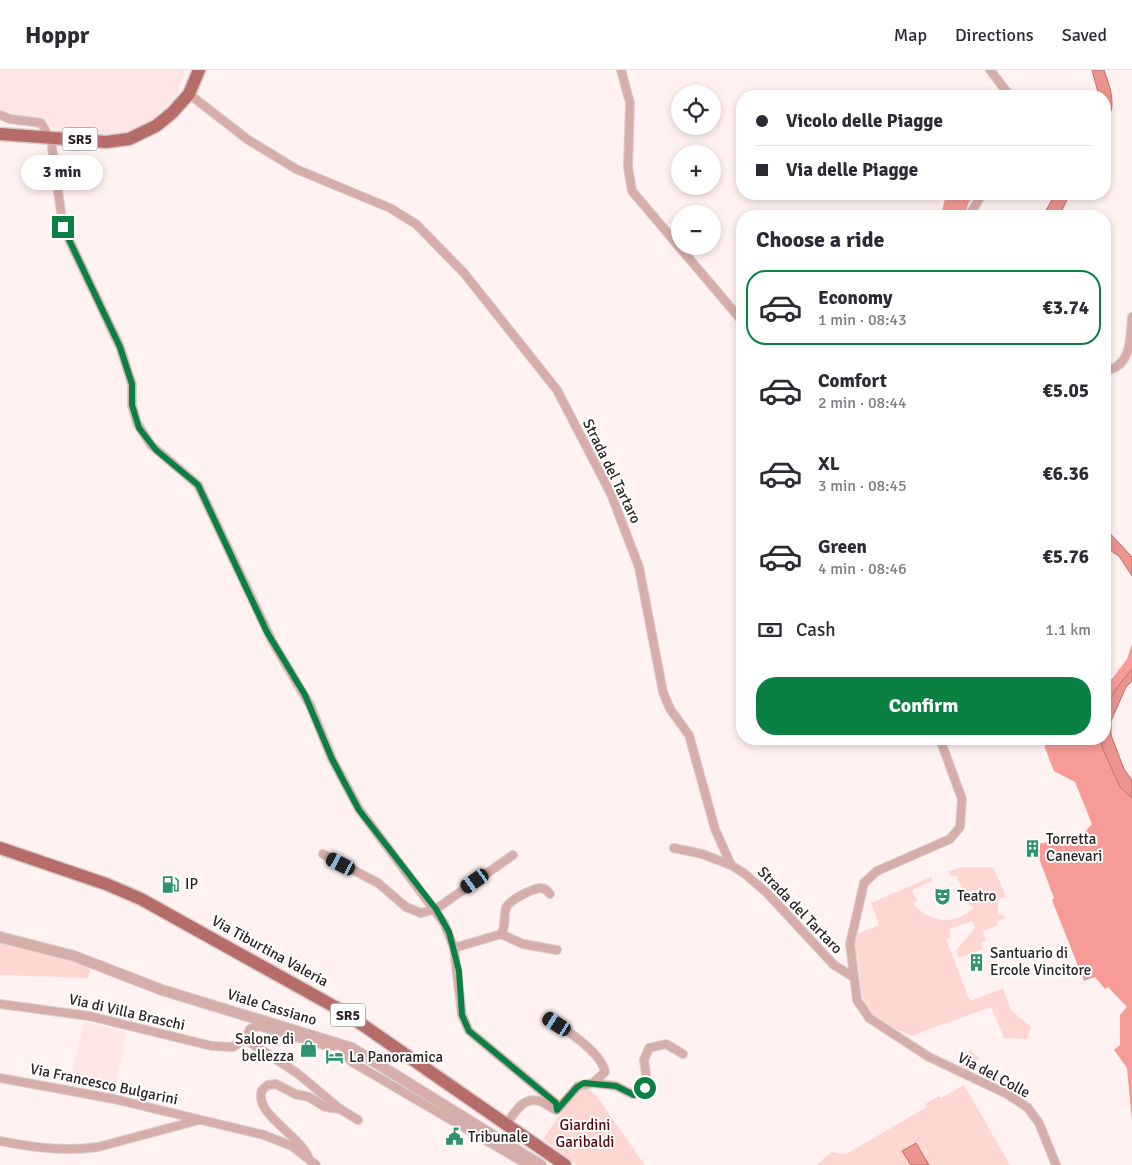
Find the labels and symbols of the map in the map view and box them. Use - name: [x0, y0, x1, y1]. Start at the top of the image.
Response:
- road number: SR5: [62, 128, 98, 150]
- callout: 3 min: [22, 154, 104, 190]
- route end: [52, 216, 74, 238]
- street label: Strada del Tartaro: [579, 416, 645, 526]
- place label: Torretta Canevari: [1046, 830, 1102, 865]
- building icon: Torretta Canevari: [1022, 838, 1042, 858]
- car: [324, 851, 357, 877]
- street label: Strada del Tartaro: [754, 863, 846, 957]
- car: [458, 866, 491, 896]
- fuel station icon: IP: [161, 874, 181, 894]
- place label: IP: [185, 875, 198, 893]
- theatre icon: Teatro: [933, 886, 953, 906]
- place label: Teatro: [957, 887, 997, 905]
- street label: Via Tiburtina Valeria: [209, 912, 331, 990]
- place label: Santuario di Ercole Vincitore: [990, 944, 1091, 979]
- building icon: Santuario di Ercole Vincitore: [966, 952, 986, 972]
- street label: Viale Cassiano: [225, 985, 319, 1029]
- street label: Via di Villa Braschi: [67, 990, 187, 1034]
- road number: SR5: [330, 1004, 366, 1026]
- car: [540, 1010, 573, 1038]
- place label: Salone di bellezza: [235, 1030, 294, 1065]
- shop icon: Salone di bellezza: [298, 1038, 318, 1058]
- hotel icon: La Panoramica: [325, 1047, 345, 1067]
- place label: La Panoramica: [349, 1048, 443, 1066]
- street label: Via del Colle: [955, 1048, 1033, 1102]
- street label: Via Francesco Bulgarini: [28, 1060, 180, 1108]
- route start: [634, 1077, 656, 1099]
- park label: Giardini Garibaldi: [556, 1116, 614, 1151]
- public building icon: Tribunale: [444, 1127, 464, 1147]
- place label: Tribunale: [468, 1128, 528, 1146]

